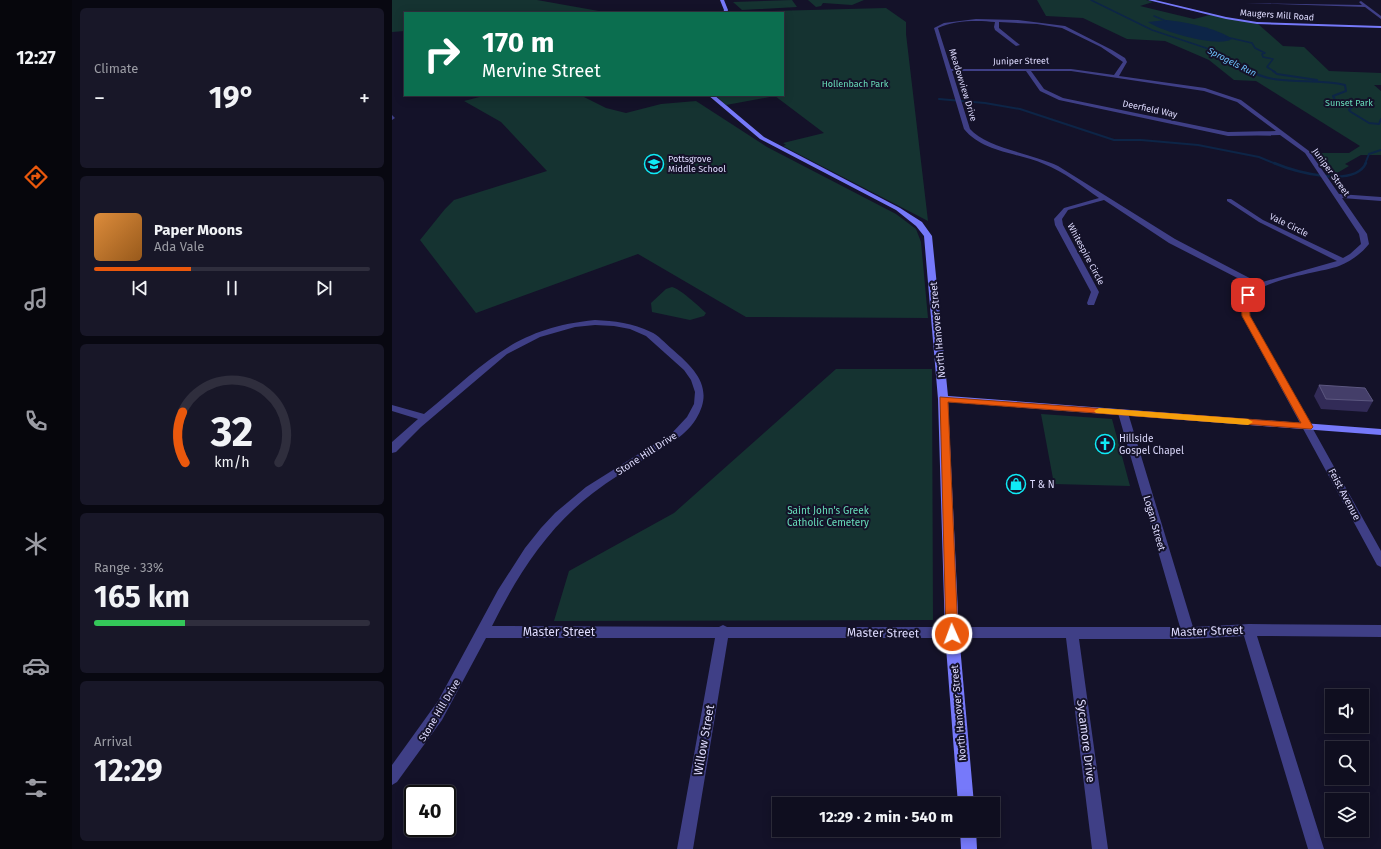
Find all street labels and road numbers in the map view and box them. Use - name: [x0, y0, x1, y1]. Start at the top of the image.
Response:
- street label: Maugers Mill Road: [1240, 7, 1314, 23]
- street label: Meadowview Drive: [947, 47, 979, 123]
- street label: Juniper Street: [993, 55, 1050, 66]
- street label: Deerfield Way: [1122, 98, 1179, 120]
- street label: Juniper Street: [1310, 146, 1352, 198]
- street label: Vale Circle: [1268, 211, 1310, 239]
- street label: Whitespire Circle: [1066, 221, 1107, 287]
- street label: North Hanover Street: [928, 281, 948, 379]
- street label: Stone Hill Drive: [614, 430, 679, 478]
- street label: Feist Avenue: [1325, 467, 1363, 522]
- street label: Logan Street: [1140, 494, 1168, 553]
- street label: Master Street: [1171, 623, 1244, 639]
- street label: Master Street: [523, 625, 596, 639]
- street label: Master Street: [847, 625, 920, 641]
- street label: North Hanover Street: [949, 664, 969, 762]
- street label: Stone Hill Drive: [417, 677, 463, 744]
- street label: Sycamore Drive: [1074, 699, 1098, 783]
- street label: Willow Street: [691, 703, 717, 776]

